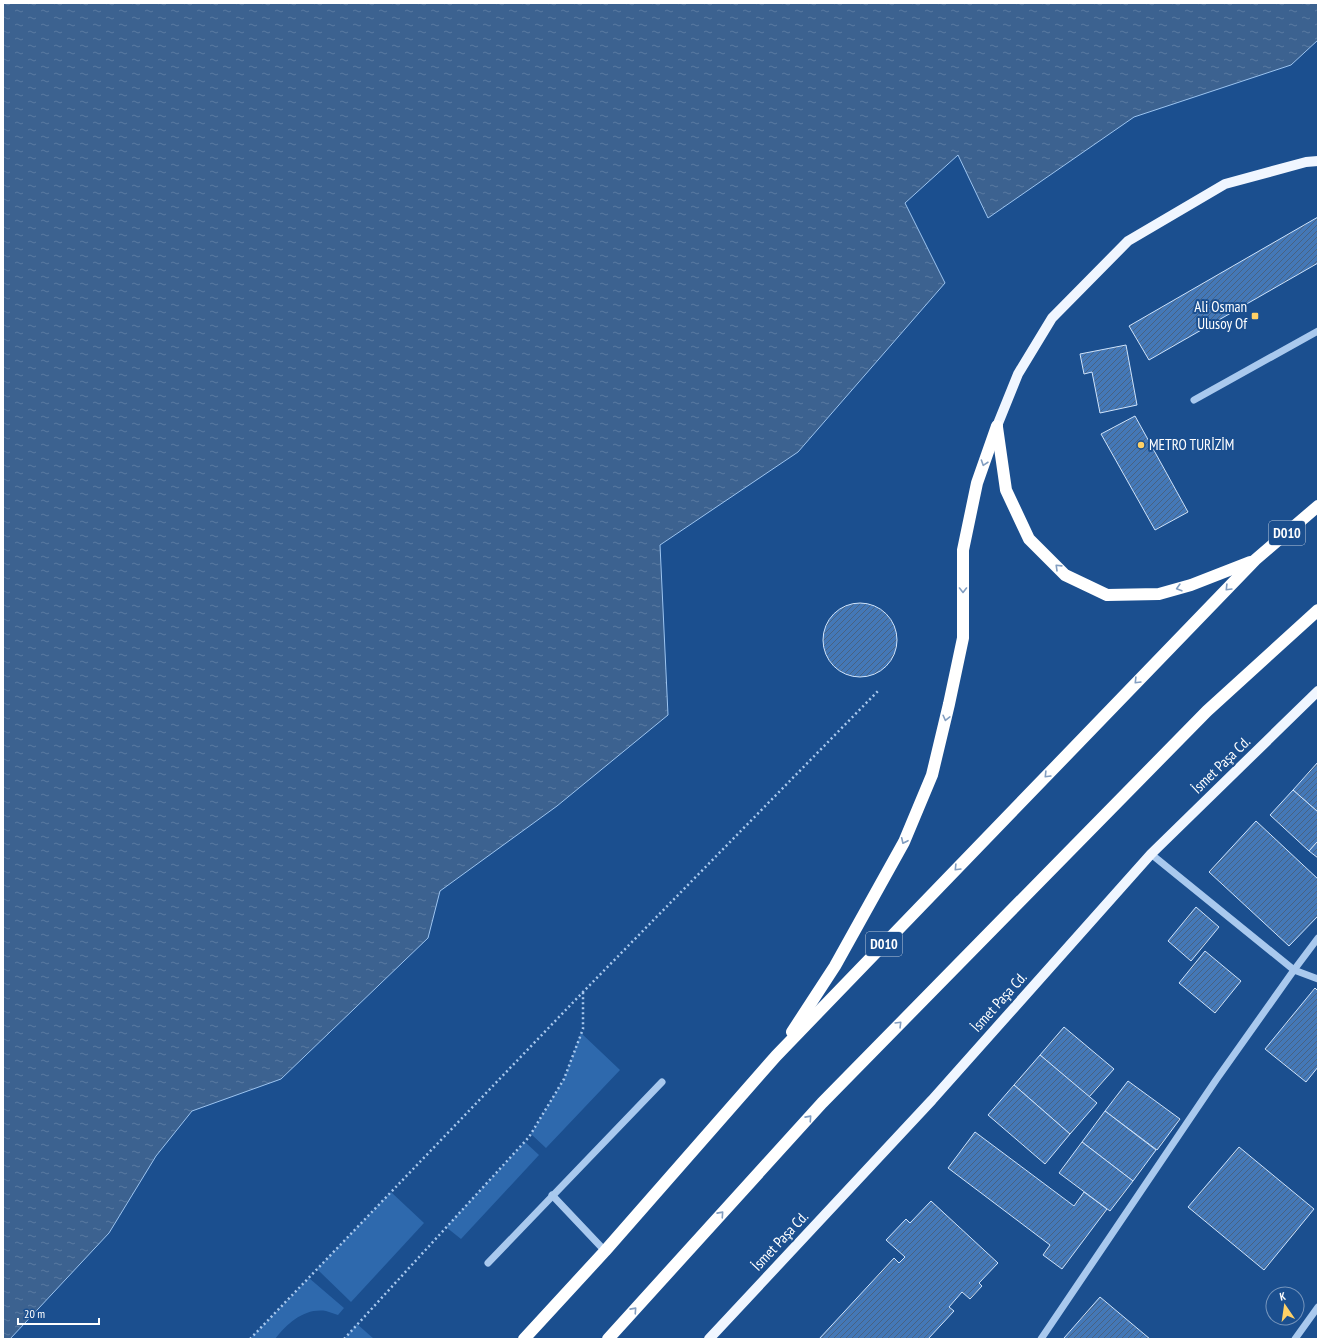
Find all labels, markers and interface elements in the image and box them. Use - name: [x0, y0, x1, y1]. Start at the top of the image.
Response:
- place label: Ali Osman Ulusoy Of: [1194, 297, 1248, 333]
- marker: Ali Osman Ulusoy Of: [1250, 311, 1260, 321]
- place label: METRO TURİZİM: [1149, 435, 1234, 454]
- marker: METRO TURİZİM: [1136, 440, 1146, 450]
- one-way arrow: [981, 459, 989, 466]
- road number: D010: [1269, 521, 1305, 545]
- one-way arrow: [1055, 565, 1063, 572]
- one-way arrow: [1176, 583, 1183, 592]
- one-way arrow: [1225, 583, 1233, 591]
- one-way arrow: [959, 587, 967, 593]
- one-way arrow: [1134, 676, 1142, 684]
- one-way arrow: [942, 714, 951, 721]
- street label: İsmet Paşa Cd.: [1187, 732, 1254, 797]
- one-way arrow: [1045, 770, 1052, 777]
- one-way arrow: [901, 837, 909, 844]
- one-way arrow: [954, 863, 962, 871]
- road number: D010: [866, 932, 902, 956]
- street label: İsmet Paşa Cd.: [967, 967, 1031, 1036]
- one-way arrow: [894, 1021, 902, 1029]
- one-way arrow: [804, 1115, 811, 1122]
- street label: İsmet Paşa Cd.: [747, 1207, 812, 1274]
- one-way arrow: [717, 1211, 724, 1219]
- north arrow: [1265, 1286, 1305, 1326]
- text: K: [1278, 1289, 1287, 1304]
- scale bar: [18, 1300, 99, 1326]
- text: 20 m: [24, 1306, 45, 1321]
- one-way arrow: [629, 1307, 637, 1315]

